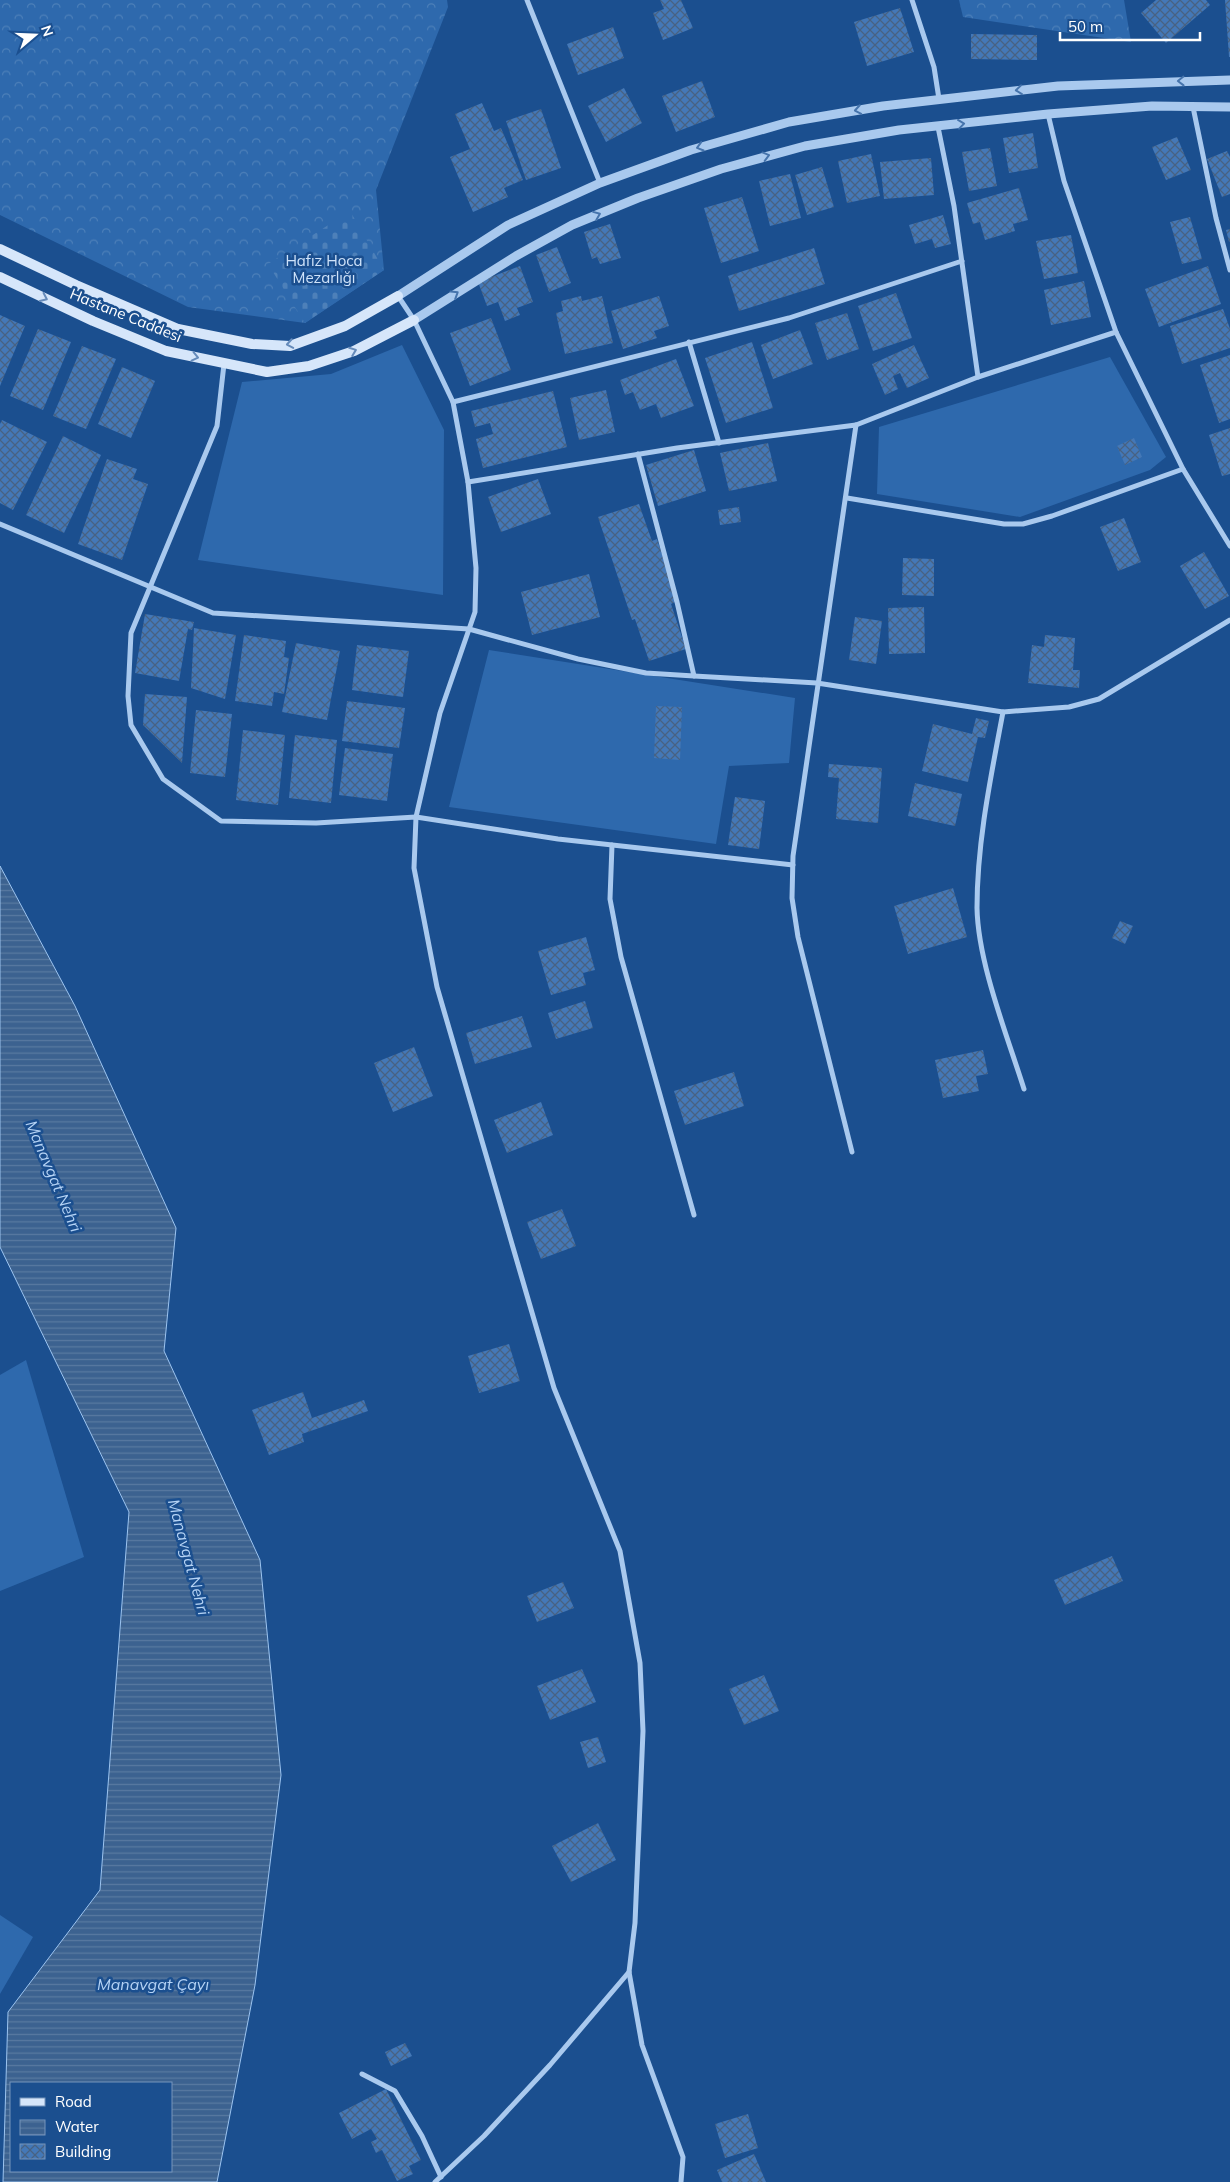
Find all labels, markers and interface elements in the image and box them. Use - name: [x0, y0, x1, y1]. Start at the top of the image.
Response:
- north arrow: [10, 10, 60, 60]
- scale bar: [1060, 10, 1200, 42]
- text: 50 m: [1068, 17, 1103, 36]
- text: N: [37, 23, 58, 39]
- one-way arrow: [1177, 76, 1185, 86]
- one-way arrow: [1015, 84, 1023, 95]
- one-way arrow: [854, 105, 862, 115]
- one-way arrow: [957, 119, 965, 130]
- one-way arrow: [695, 141, 704, 152]
- one-way arrow: [762, 152, 770, 162]
- one-way arrow: [592, 211, 600, 221]
- park label: Hafız Hoca Mezarlığı: [285, 251, 363, 287]
- street label: Hastane Caddesi: [67, 284, 185, 346]
- one-way arrow: [450, 291, 459, 301]
- one-way arrow: [39, 292, 48, 302]
- one-way arrow: [286, 339, 295, 349]
- one-way arrow: [348, 347, 357, 357]
- one-way arrow: [190, 352, 199, 362]
- water label: Manavgat Nehri: [21, 1117, 87, 1235]
- water label: Manavgat Nehri: [164, 1497, 214, 1617]
- water label: Manavgat Çayı: [97, 1974, 209, 1994]
- legend: [10, 2082, 172, 2172]
- text: Road: [55, 2092, 92, 2111]
- text: Water: [55, 2117, 99, 2136]
- text: Building: [55, 2142, 111, 2161]

